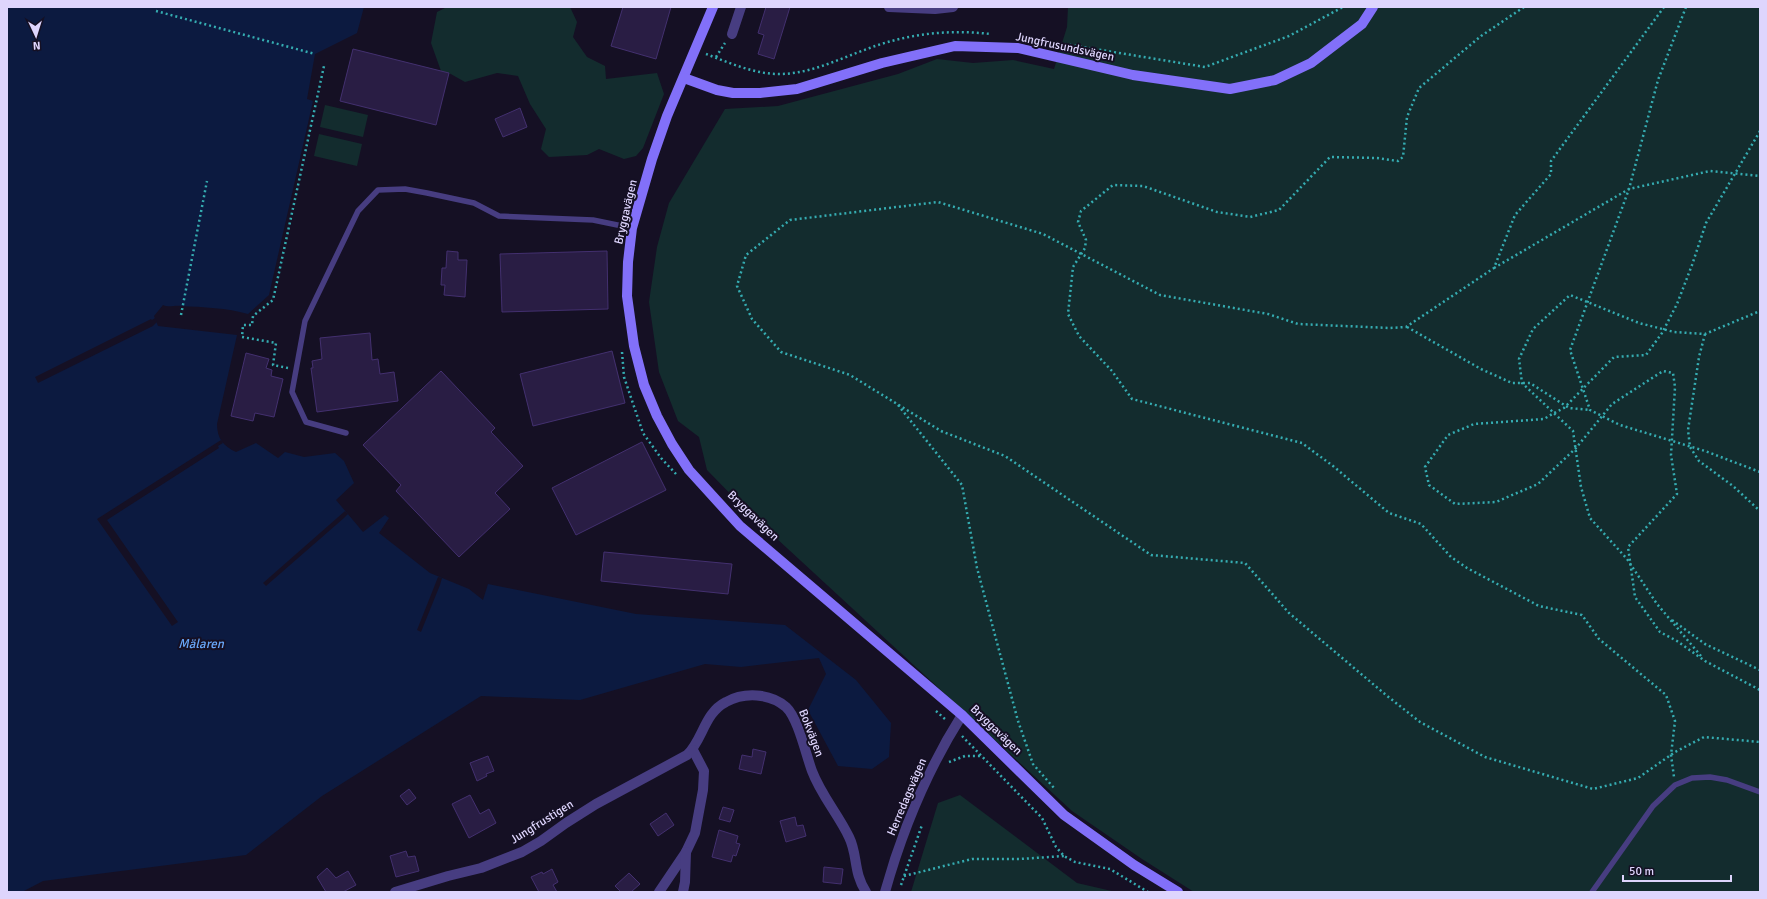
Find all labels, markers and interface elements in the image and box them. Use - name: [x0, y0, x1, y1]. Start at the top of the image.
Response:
- north arrow: [16, 16, 56, 56]
- street label: Jungfrusundsvägen: [1014, 29, 1116, 65]
- text: N: [32, 39, 41, 52]
- street label: Bryggavägen: [611, 178, 641, 246]
- street label: Bryggavägen: [724, 488, 782, 544]
- water label: Mälaren: [178, 636, 225, 652]
- street label: Bryggavägen: [967, 702, 1025, 758]
- street label: Bokvägen: [795, 707, 827, 759]
- street label: Herredagsvägen: [884, 756, 930, 838]
- street label: Jungfrustigen: [508, 797, 576, 847]
- scale bar: [1623, 857, 1731, 883]
- text: 50 m: [1629, 864, 1654, 879]

